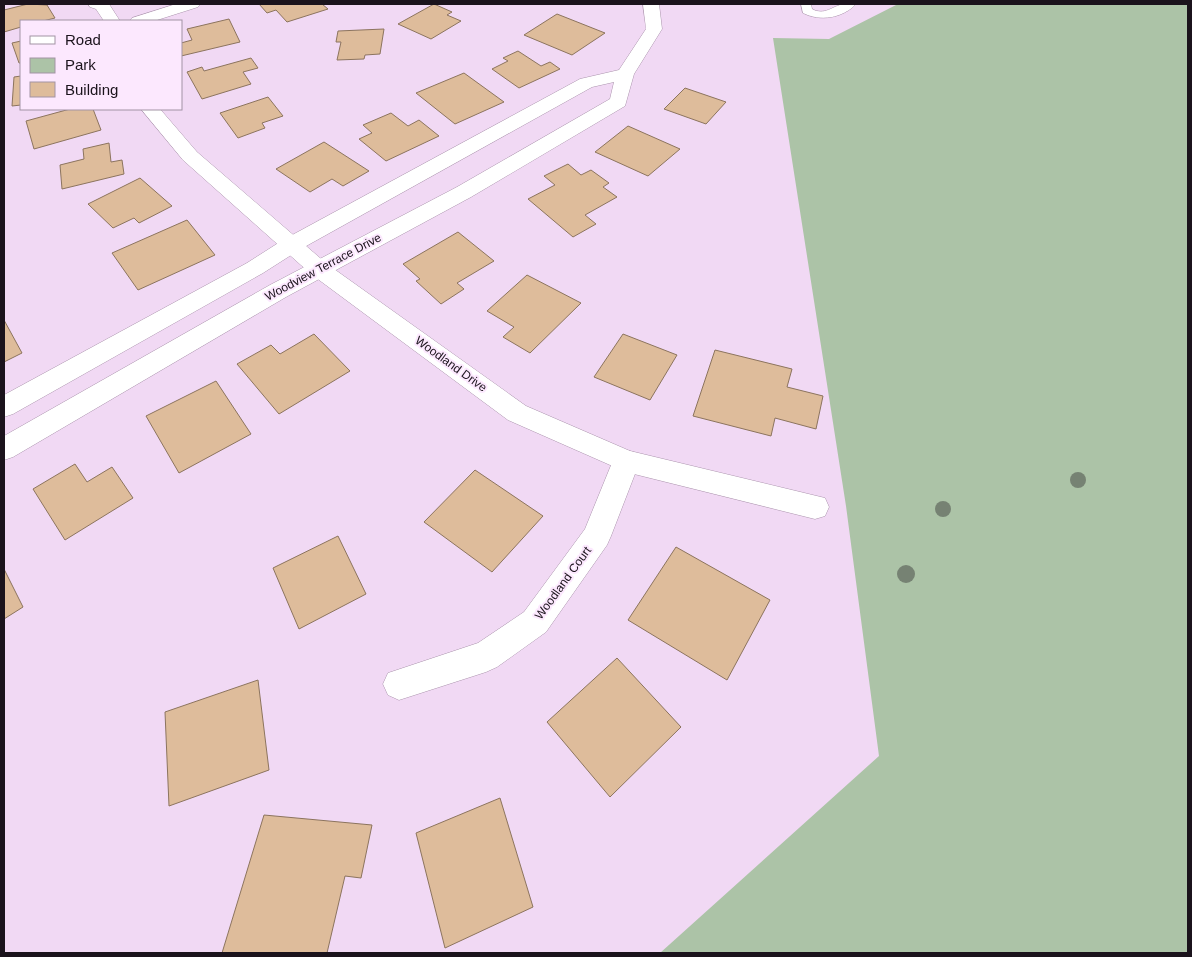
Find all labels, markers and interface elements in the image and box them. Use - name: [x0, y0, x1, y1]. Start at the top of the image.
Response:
- legend: [20, 20, 182, 110]
- text: Road: [65, 31, 101, 48]
- text: Park: [65, 56, 96, 73]
- text: Building: [65, 81, 118, 98]
- street label: Woodview Terrace Drive: [262, 230, 384, 304]
- street label: Woodland Drive: [412, 333, 490, 395]
- street label: Woodland Court: [532, 543, 594, 622]

